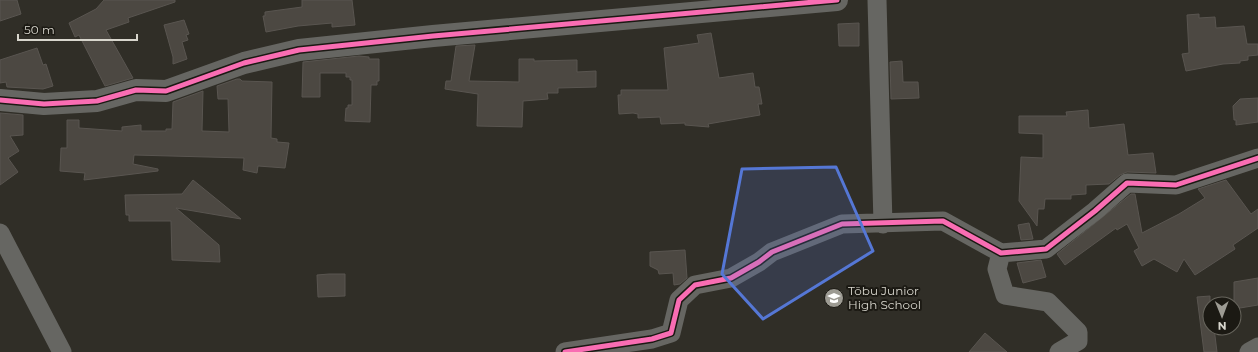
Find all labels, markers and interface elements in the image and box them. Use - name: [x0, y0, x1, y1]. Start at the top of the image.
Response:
- scale bar: [18, 16, 137, 42]
- text: 50 m: [24, 22, 55, 37]
- place label: Tōbu Junior High School: [848, 283, 921, 312]
- school or university icon: Tōbu Junior High School: [823, 287, 845, 309]
- north arrow: [1202, 296, 1242, 336]
- text: N: [1218, 319, 1227, 333]

